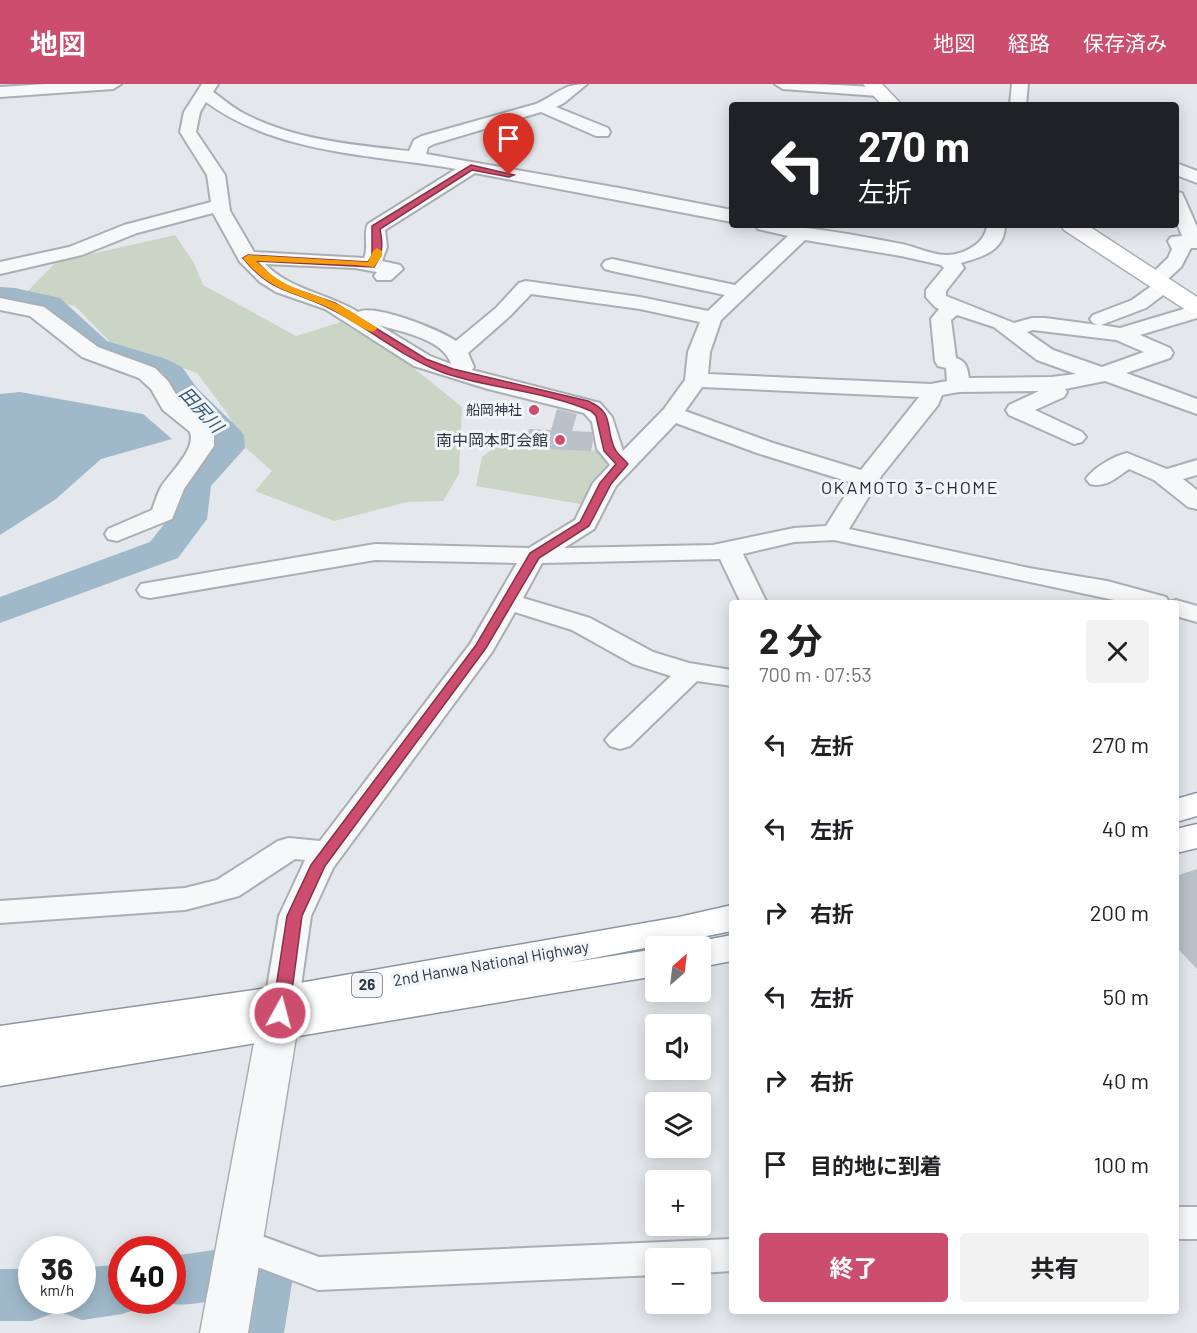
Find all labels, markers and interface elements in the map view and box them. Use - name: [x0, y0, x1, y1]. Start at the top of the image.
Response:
- text: 地図: [30, 26, 86, 60]
- text: 地図: [933, 30, 975, 55]
- text: 経路: [1008, 30, 1050, 55]
- text: 保存済み: [1083, 30, 1167, 55]
- pin: [483, 113, 534, 175]
- text: 270 m: [858, 120, 970, 170]
- icon: arrive: [492, 122, 525, 155]
- icon: left: [759, 126, 837, 204]
- text: 左折: [858, 175, 912, 207]
- water label: 田尻川: [175, 382, 230, 438]
- place label: 船岡神社: [466, 401, 522, 418]
- marker: 船岡神社: [527, 403, 541, 417]
- place label: 南中岡本町会館: [436, 430, 548, 449]
- marker: 南中岡本町会館: [553, 433, 567, 447]
- district label: OKAMOTO 3-CHOME: [821, 476, 999, 498]
- text: 2 分: [759, 618, 822, 661]
- button: close: [1086, 620, 1149, 683]
- text: 700 m · 07:53: [759, 662, 872, 686]
- icon: left: [759, 728, 792, 761]
- text: 270 m: [1092, 731, 1149, 757]
- text: 左折: [810, 732, 854, 758]
- icon: left: [759, 812, 792, 845]
- text: 40 m: [1102, 815, 1149, 841]
- text: 左折: [810, 816, 854, 842]
- icon: right: [759, 896, 792, 929]
- text: 200 m: [1090, 899, 1149, 925]
- text: 右折: [810, 900, 854, 926]
- street label: 2nd Hanwa National Highway: [392, 936, 591, 989]
- north arrow: [645, 936, 711, 1002]
- map controls: [645, 936, 711, 1314]
- road number: 26: [352, 973, 382, 997]
- icon: left: [759, 980, 792, 1013]
- position arrow: [248, 981, 312, 1045]
- text: 50 m: [1103, 983, 1149, 1009]
- text: 左折: [810, 984, 854, 1010]
- button: sound: [645, 1014, 711, 1080]
- icon: right: [759, 1064, 792, 1097]
- text: 40 m: [1102, 1067, 1149, 1093]
- text: 右折: [810, 1068, 854, 1094]
- button: layers: [645, 1092, 711, 1158]
- icon: arrive: [759, 1148, 792, 1181]
- text: 100 m: [1094, 1151, 1149, 1177]
- text: 目的地に到着: [810, 1152, 942, 1178]
- button: +: [645, 1170, 711, 1236]
- button: 終了: [759, 1233, 948, 1302]
- button: 共有: [960, 1233, 1149, 1302]
- speed limit sign: 40: [108, 1236, 186, 1314]
- button: −: [645, 1248, 711, 1314]
- text: 36: [41, 1250, 73, 1286]
- text: km/h: [40, 1281, 74, 1299]

